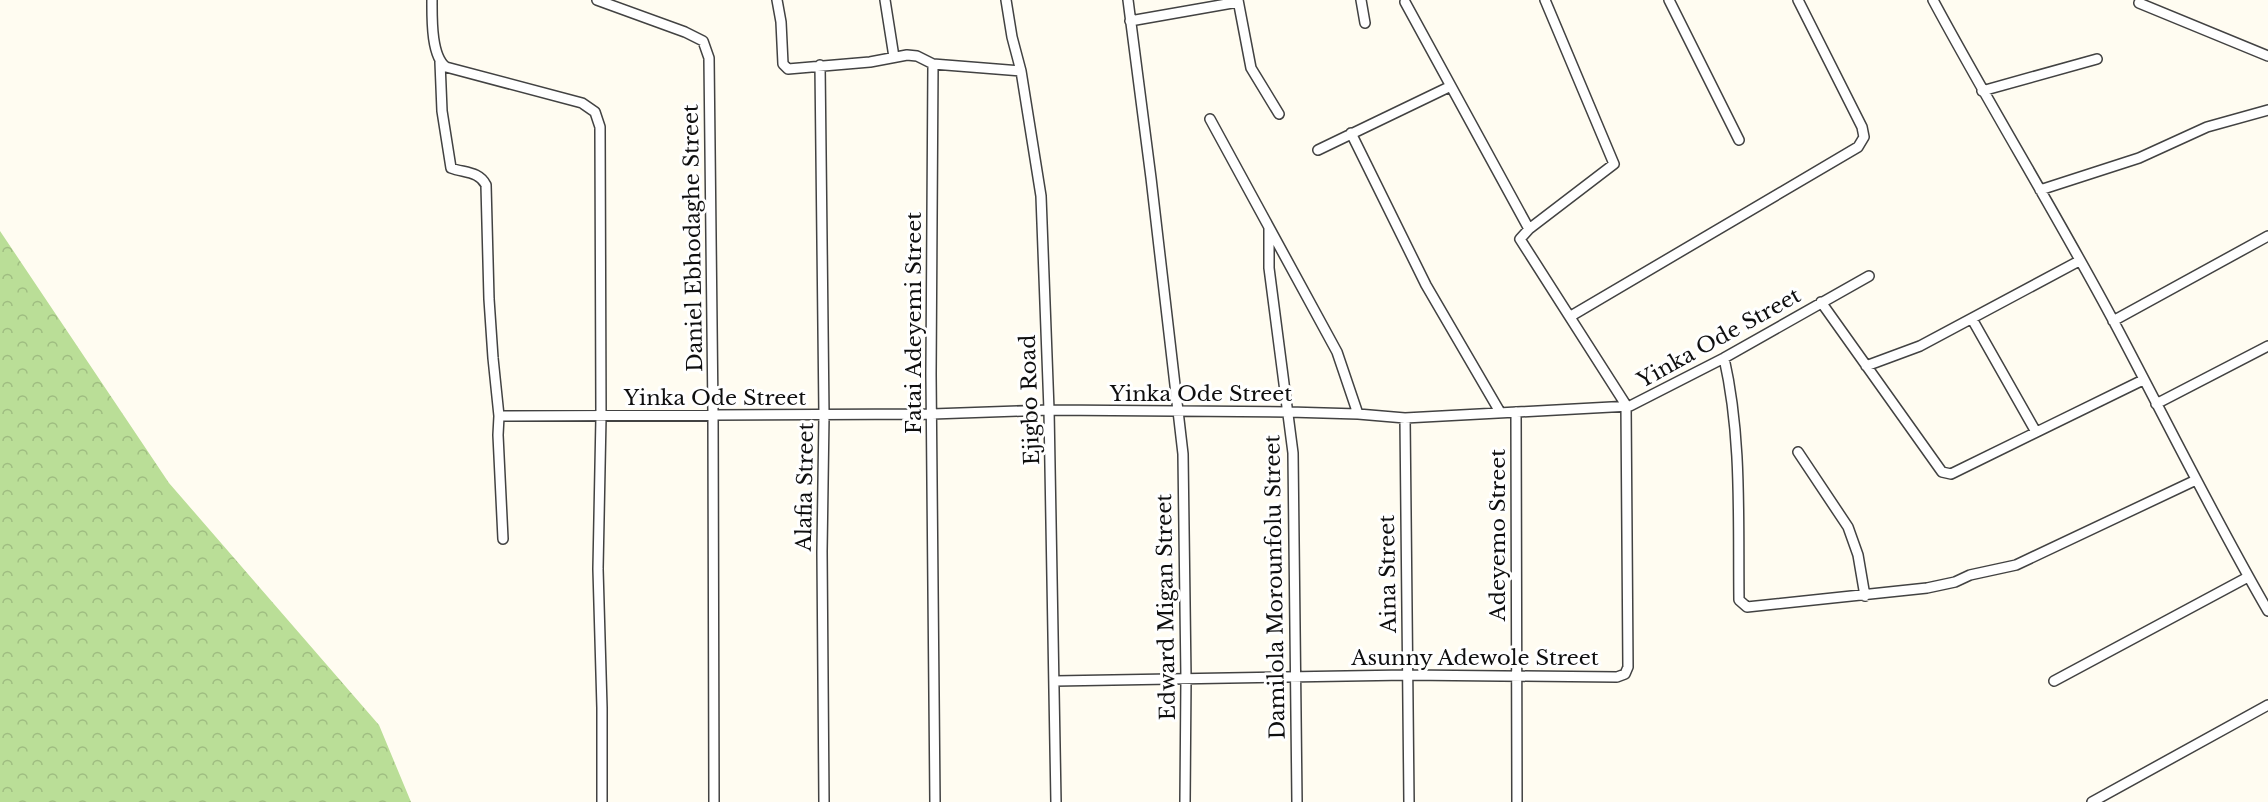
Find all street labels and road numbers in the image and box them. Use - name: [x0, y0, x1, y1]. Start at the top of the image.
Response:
- street label: Daniel Ebhodaghe Street: [678, 104, 708, 372]
- street label: Fatai Adeyemi Street: [901, 212, 927, 434]
- street label: Yinka Ode Street: [1632, 282, 1805, 394]
- street label: Ejigbo Road: [1015, 334, 1045, 466]
- street label: Yinka Ode Street: [1109, 381, 1292, 407]
- street label: Yinka Ode Street: [623, 385, 806, 411]
- street label: Alafia Street: [791, 422, 819, 553]
- street label: Damilola Morounfolu Street: [1259, 434, 1291, 740]
- street label: Adeyemo Street: [1485, 449, 1511, 622]
- street label: Edward Migan Street: [1151, 493, 1181, 720]
- street label: Aina Street: [1374, 515, 1402, 634]
- street label: Asunny Adewole Street: [1350, 645, 1599, 671]

